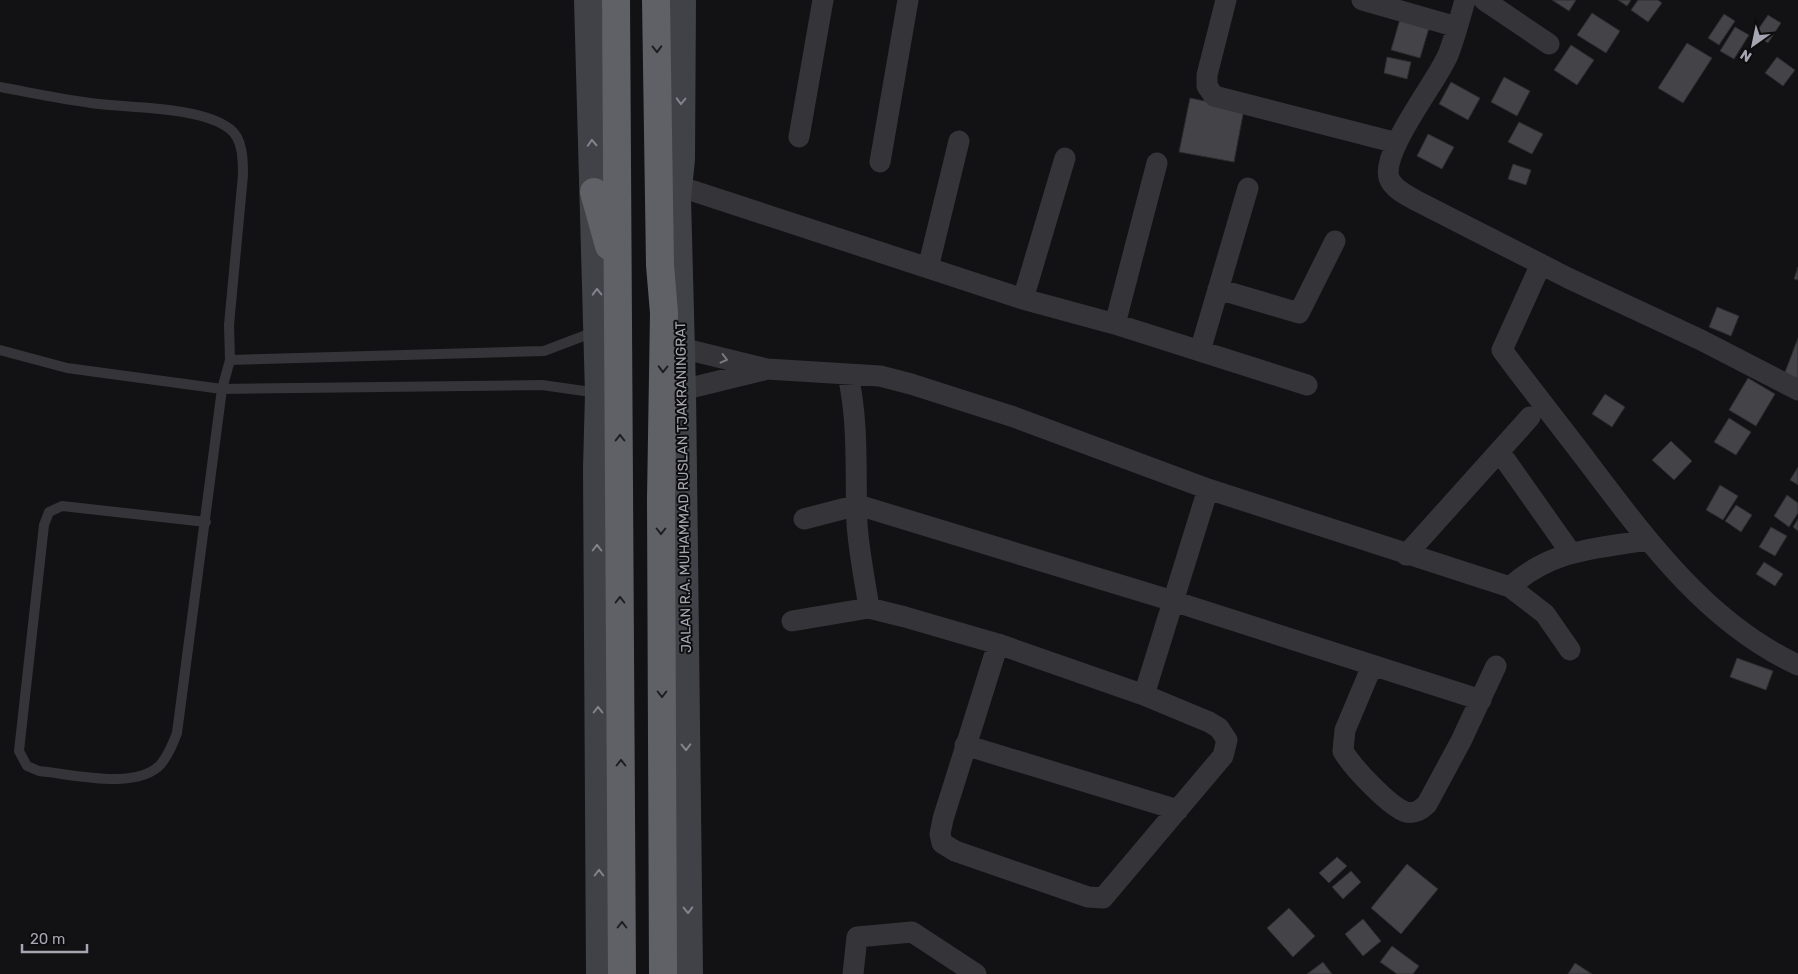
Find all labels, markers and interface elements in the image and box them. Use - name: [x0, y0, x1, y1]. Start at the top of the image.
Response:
- north arrow: [1728, 20, 1778, 70]
- one-way arrow: [651, 45, 662, 53]
- text: N: [1737, 46, 1755, 65]
- one-way arrow: [676, 98, 686, 105]
- one-way arrow: [587, 139, 597, 146]
- one-way arrow: [591, 288, 602, 296]
- street label: JALAN R.A. MUHAMMAD RUSLAN TJAKRANINGRAT: [672, 321, 695, 653]
- one-way arrow: [719, 353, 728, 364]
- one-way arrow: [658, 365, 668, 373]
- one-way arrow: [615, 434, 625, 442]
- one-way arrow: [656, 528, 666, 535]
- one-way arrow: [592, 544, 602, 552]
- one-way arrow: [615, 596, 625, 604]
- one-way arrow: [657, 690, 667, 698]
- one-way arrow: [593, 706, 603, 714]
- one-way arrow: [681, 744, 691, 751]
- one-way arrow: [616, 759, 626, 766]
- one-way arrow: [594, 869, 604, 876]
- one-way arrow: [683, 906, 693, 914]
- one-way arrow: [617, 921, 627, 929]
- scale bar: [22, 922, 88, 954]
- text: 20 m: [30, 930, 65, 948]

